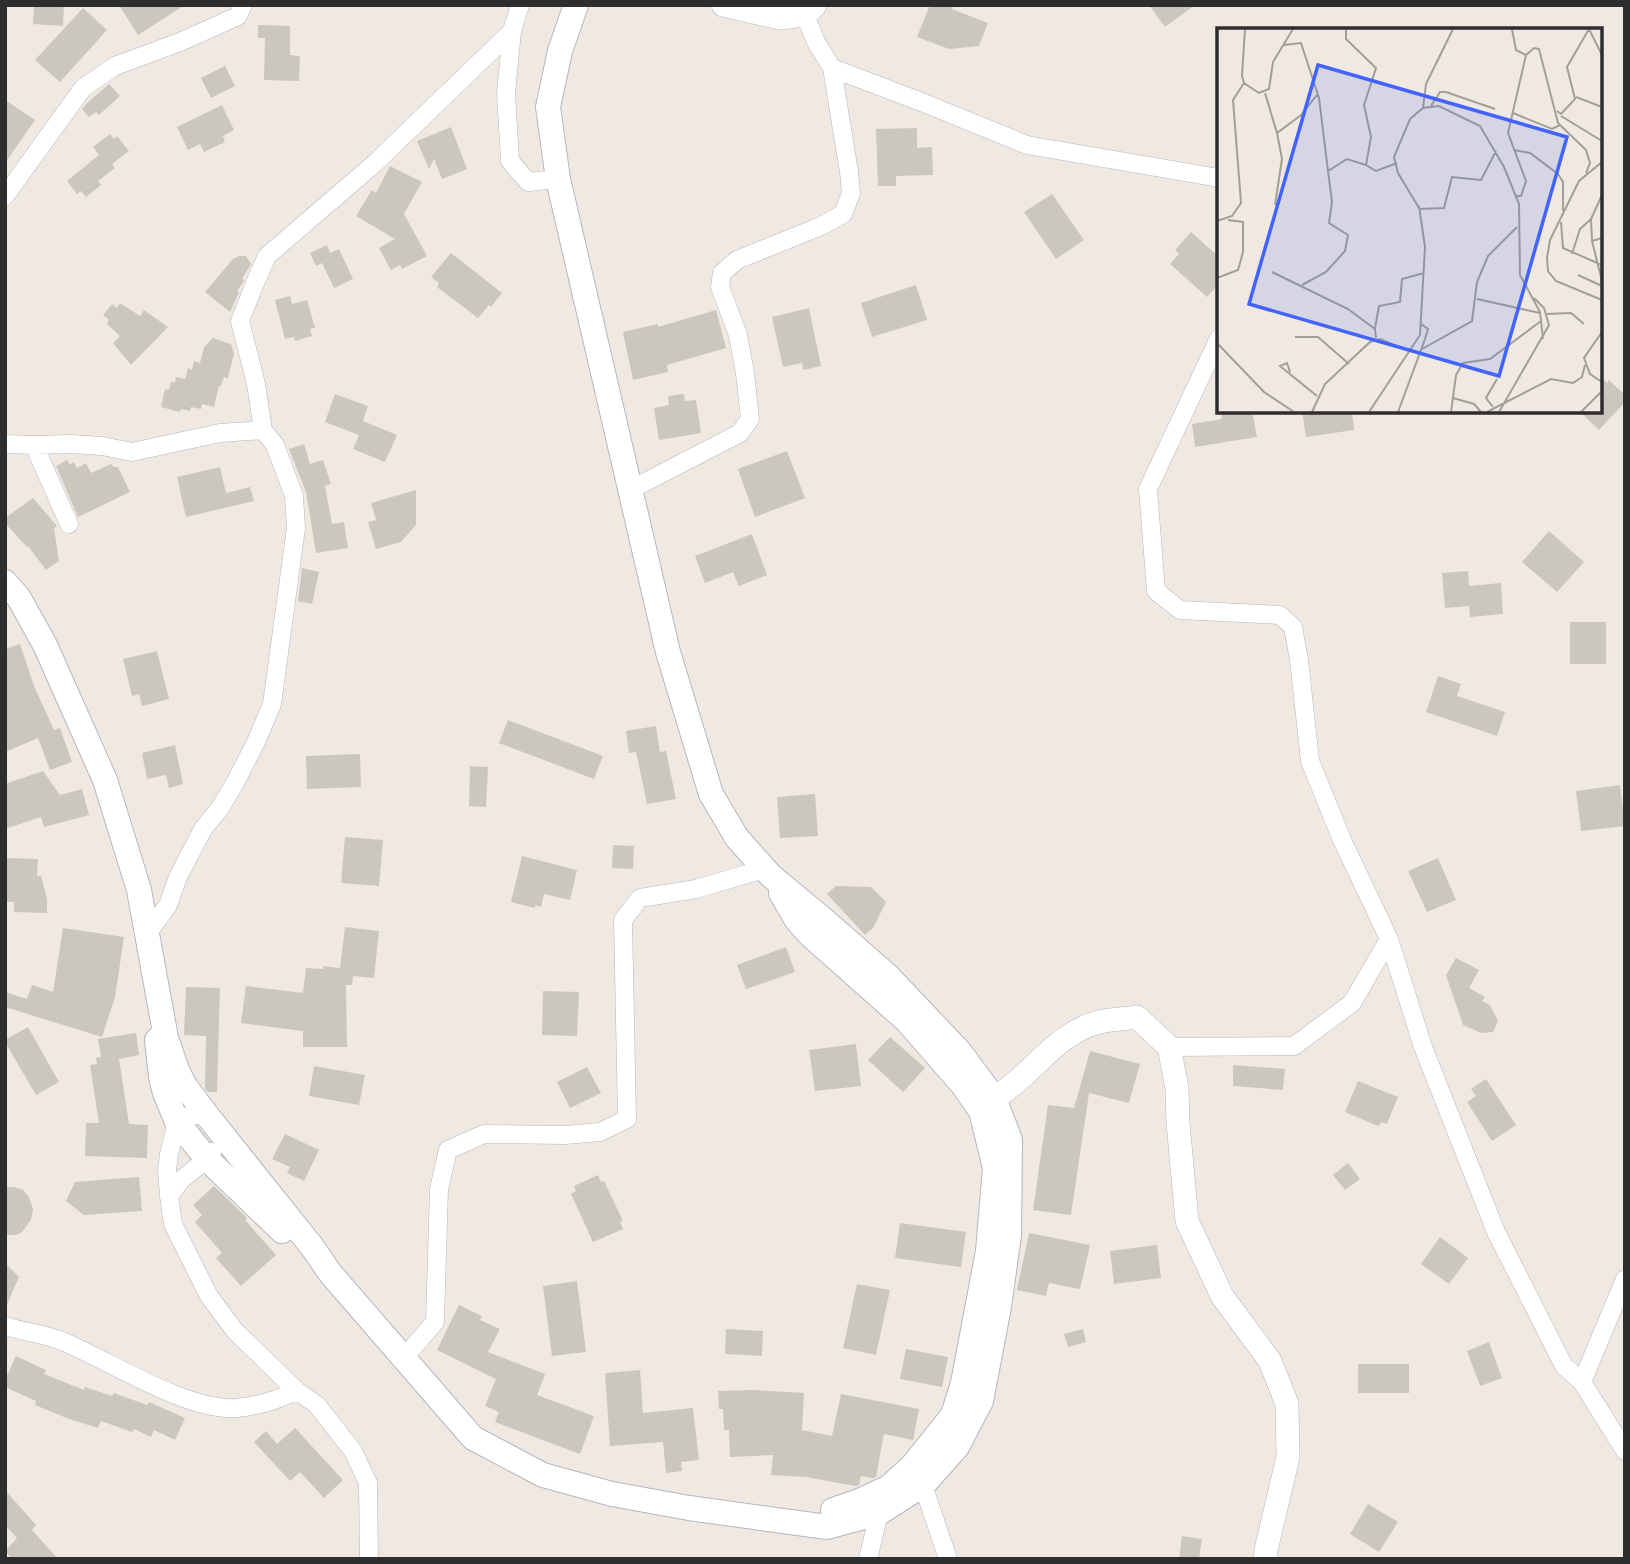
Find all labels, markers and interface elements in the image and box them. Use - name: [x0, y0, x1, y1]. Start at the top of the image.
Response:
- inset map: [1217, 28, 1602, 413]

